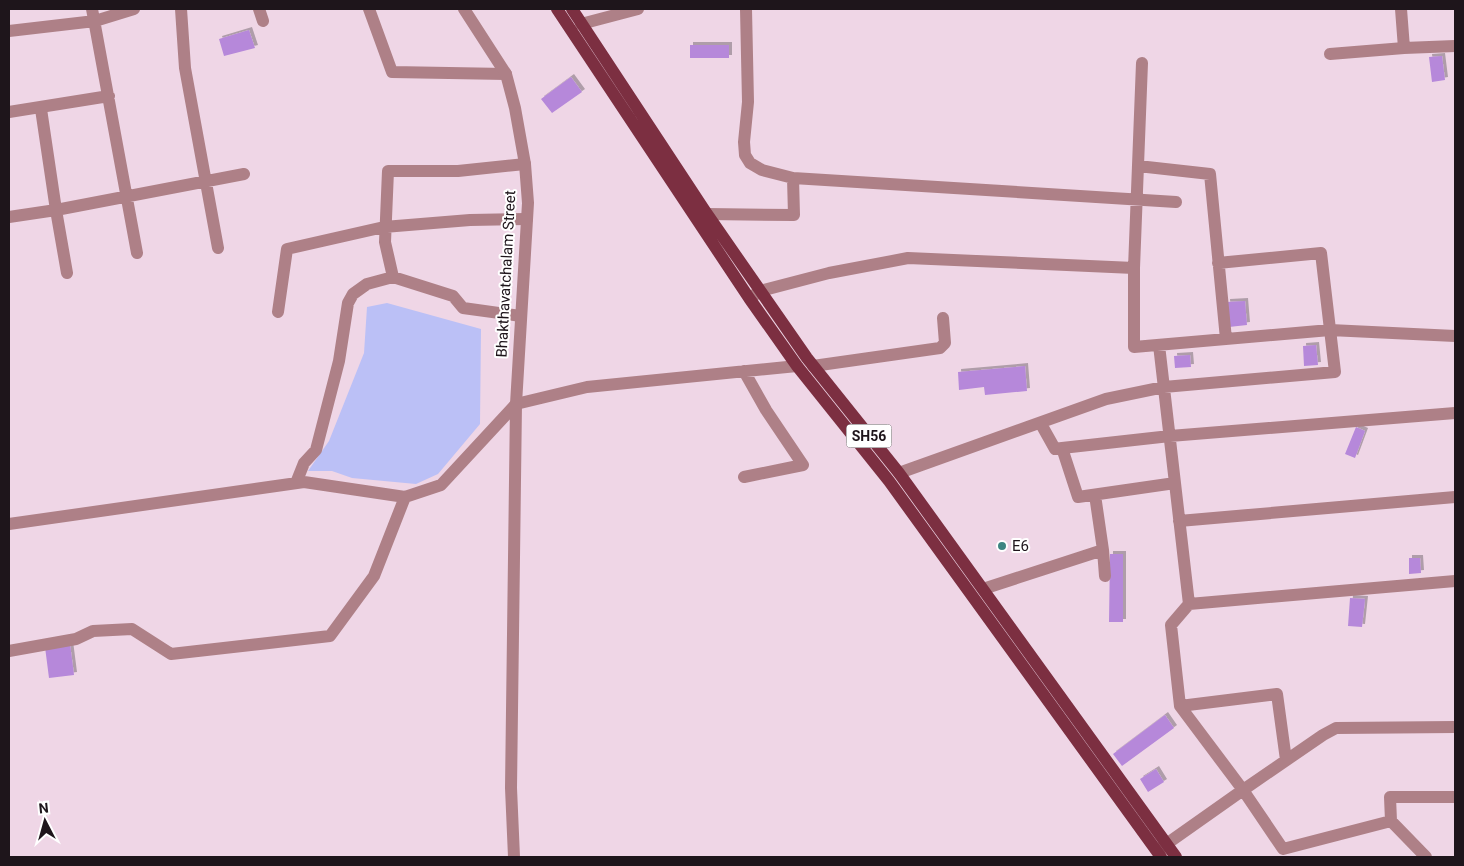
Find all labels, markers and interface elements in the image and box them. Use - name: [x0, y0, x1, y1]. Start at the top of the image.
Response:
- street label: Bhakthavatchalam Street: [493, 190, 519, 358]
- road number: SH56: [846, 424, 892, 448]
- place label: E6: [1012, 537, 1029, 555]
- marker: E6: [996, 540, 1008, 552]
- north arrow: [20, 796, 70, 846]
- text: N: [38, 800, 49, 817]

